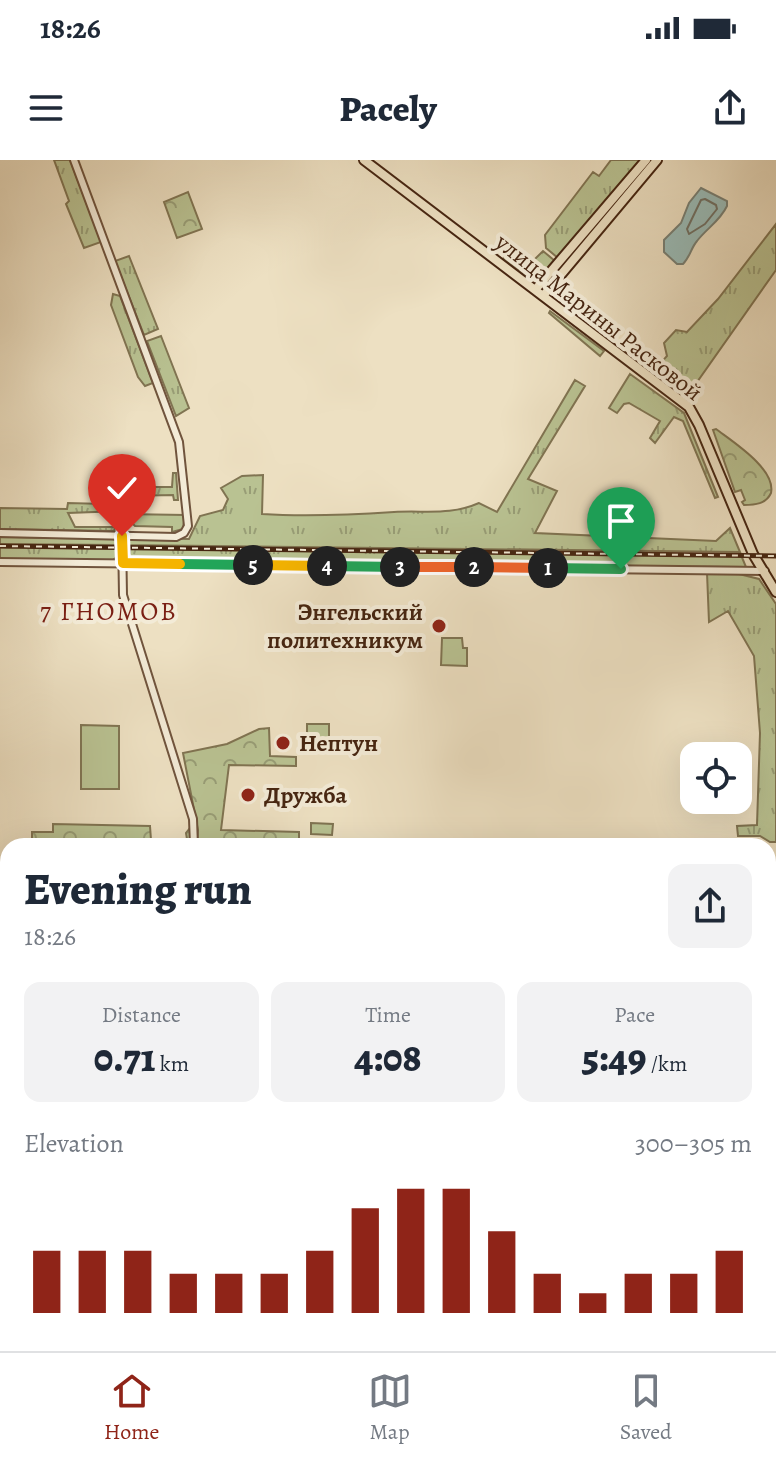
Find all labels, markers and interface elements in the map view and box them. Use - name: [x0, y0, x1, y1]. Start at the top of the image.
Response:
- text: 18:26: [40, 8, 101, 48]
- text: Pacely: [340, 84, 436, 133]
- icon: menu: [24, 86, 68, 130]
- icon: share: [708, 86, 752, 130]
- street label: улица Марины Расковой: [488, 225, 709, 408]
- pin: [88, 454, 156, 536]
- icon: check: [100, 466, 144, 510]
- pin: [587, 487, 655, 569]
- icon: arrive: [599, 499, 643, 543]
- pin: 5: [233, 545, 273, 585]
- pin: 4: [307, 546, 347, 586]
- pin: 3: [380, 547, 420, 587]
- pin: 2: [454, 547, 494, 587]
- pin: 1: [528, 548, 568, 588]
- text: 5: [248, 550, 258, 580]
- text: 4: [322, 551, 332, 581]
- text: 3: [395, 552, 405, 582]
- text: 2: [469, 552, 479, 582]
- text: 1: [544, 553, 552, 583]
- district label: 7 ГНОМОВ: [40, 594, 178, 629]
- place label: Энгельский политехникум: [267, 596, 423, 656]
- marker: Энгельский политехникум: [430, 617, 448, 635]
- place label: Нептун: [299, 727, 378, 759]
- marker: Нептун: [274, 734, 292, 752]
- map controls: [680, 742, 752, 814]
- button: locate: [680, 742, 752, 814]
- place label: Дружба: [264, 779, 348, 811]
- marker: Дружба: [239, 786, 257, 804]
- text: Evening run: [24, 859, 252, 919]
- button: share: [668, 864, 752, 948]
- text: 18:26: [24, 919, 76, 954]
- text: Distance: [102, 1000, 181, 1030]
- text: Time: [365, 1000, 411, 1030]
- text: Pace: [614, 1000, 655, 1030]
- text: 0.71: [94, 1030, 155, 1085]
- text: 4:08: [354, 1030, 422, 1085]
- text: 5:49: [582, 1030, 646, 1085]
- text: km: [155, 1049, 189, 1079]
- text: /km: [646, 1049, 687, 1079]
- text: Elevation: [24, 1126, 124, 1161]
- text: 300–305 m: [635, 1126, 752, 1161]
- tab: Home: [104, 1369, 159, 1447]
- tab: Map: [368, 1369, 412, 1447]
- tab: Saved: [620, 1369, 672, 1447]

